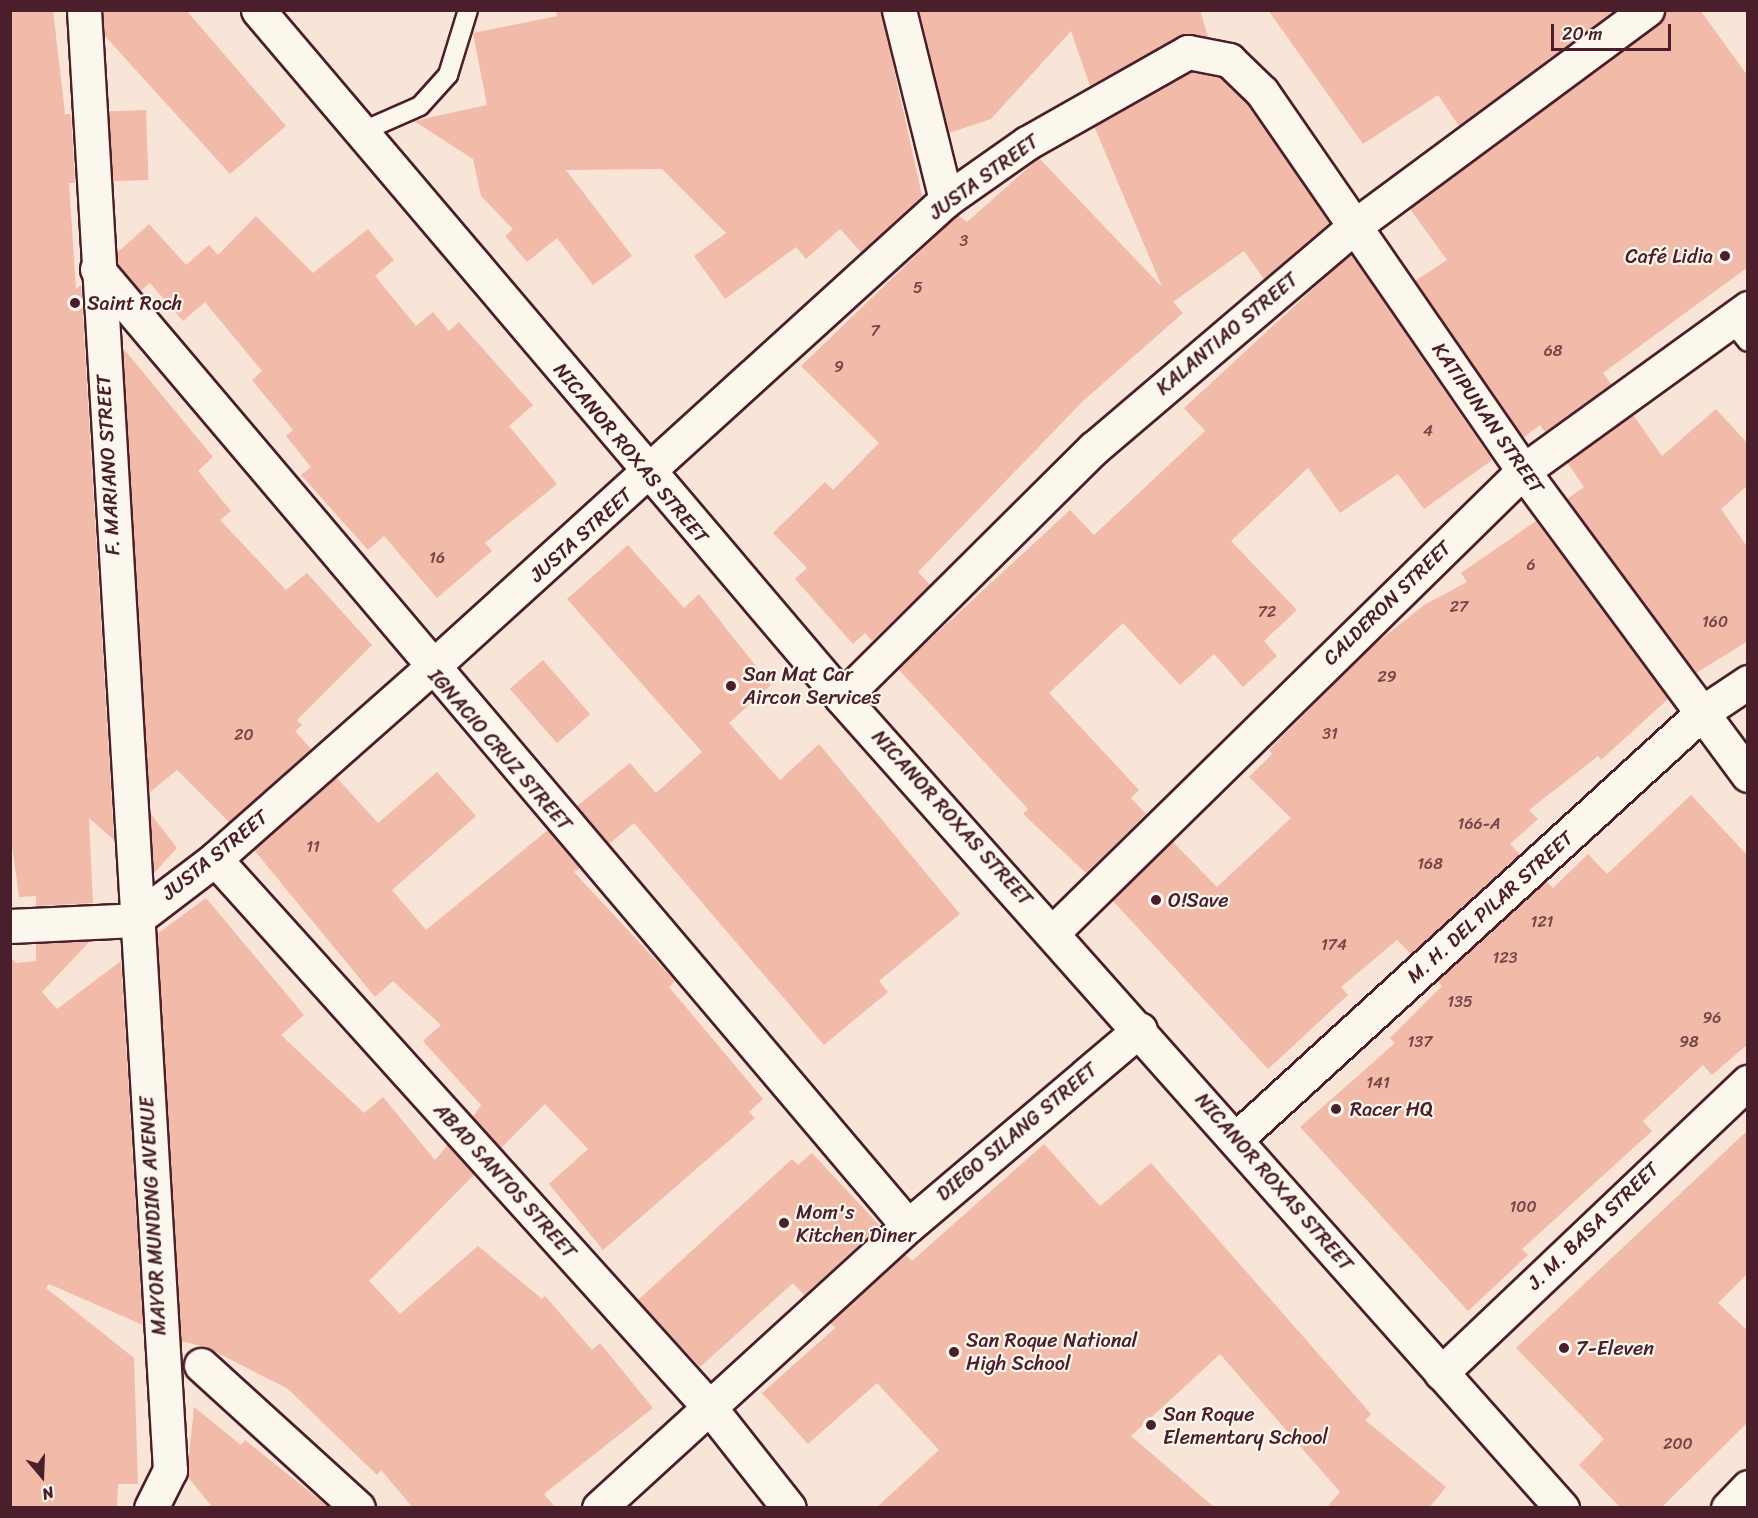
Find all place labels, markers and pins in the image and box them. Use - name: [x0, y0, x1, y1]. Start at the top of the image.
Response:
- place label: Café Lidia: [1625, 244, 1713, 268]
- marker: Café Lidia: [1718, 249, 1732, 263]
- place label: Saint Roch: [87, 291, 183, 315]
- marker: Saint Roch: [68, 296, 82, 310]
- place label: San Mat Car Aircon Services: [743, 662, 881, 709]
- marker: San Mat Car Aircon Services: [724, 679, 738, 693]
- place label: O!Save: [1168, 888, 1228, 912]
- marker: O!Save: [1149, 893, 1163, 907]
- place label: Racer HQ: [1350, 1097, 1433, 1121]
- marker: Racer HQ: [1327, 1100, 1345, 1118]
- place label: Mom's Kitchen Diner: [796, 1200, 916, 1247]
- marker: Mom's Kitchen Diner: [777, 1216, 791, 1230]
- place label: San Roque National High School: [966, 1328, 1137, 1375]
- place label: 7-Eleven: [1576, 1336, 1654, 1360]
- marker: 7-Eleven: [1557, 1341, 1571, 1355]
- marker: San Roque National High School: [947, 1345, 961, 1359]
- place label: San Roque Elementary School: [1163, 1402, 1328, 1449]
- marker: San Roque Elementary School: [1144, 1418, 1158, 1432]

